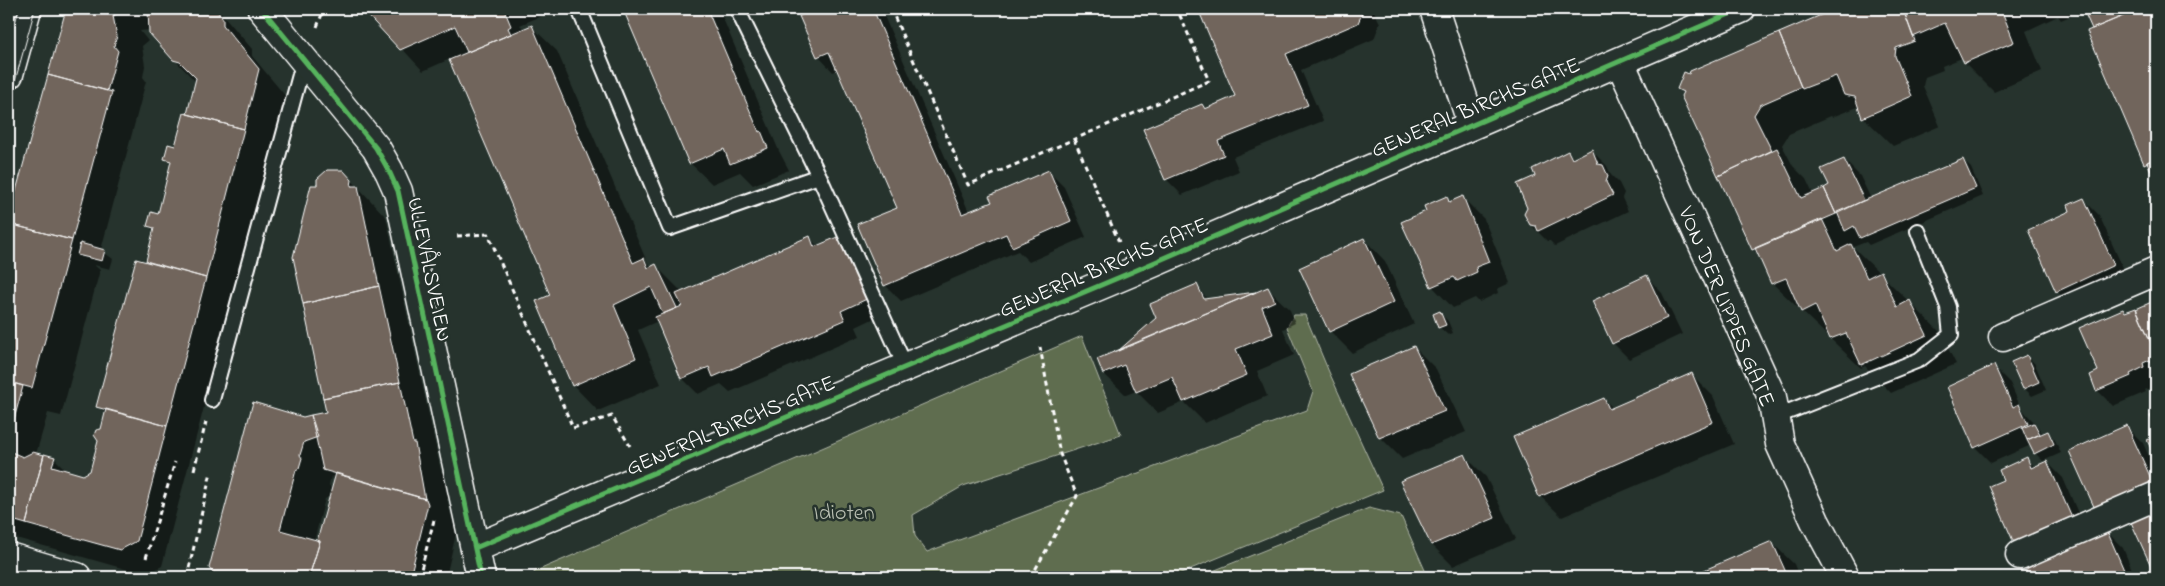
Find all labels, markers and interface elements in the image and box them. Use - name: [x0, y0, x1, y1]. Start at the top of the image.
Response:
- street label: GENERAL BIRCHS GATE: [1366, 50, 1586, 167]
- street label: ULLEVÅLSVEIEN: [397, 195, 459, 345]
- street label: VON DER LIPPES GATE: [1668, 201, 1782, 412]
- street label: GENERAL BIRCHS GATE: [994, 210, 1214, 327]
- street label: GENERAL BIRCHS GATE: [621, 368, 841, 485]
- park label: Idioten: [813, 498, 875, 530]

